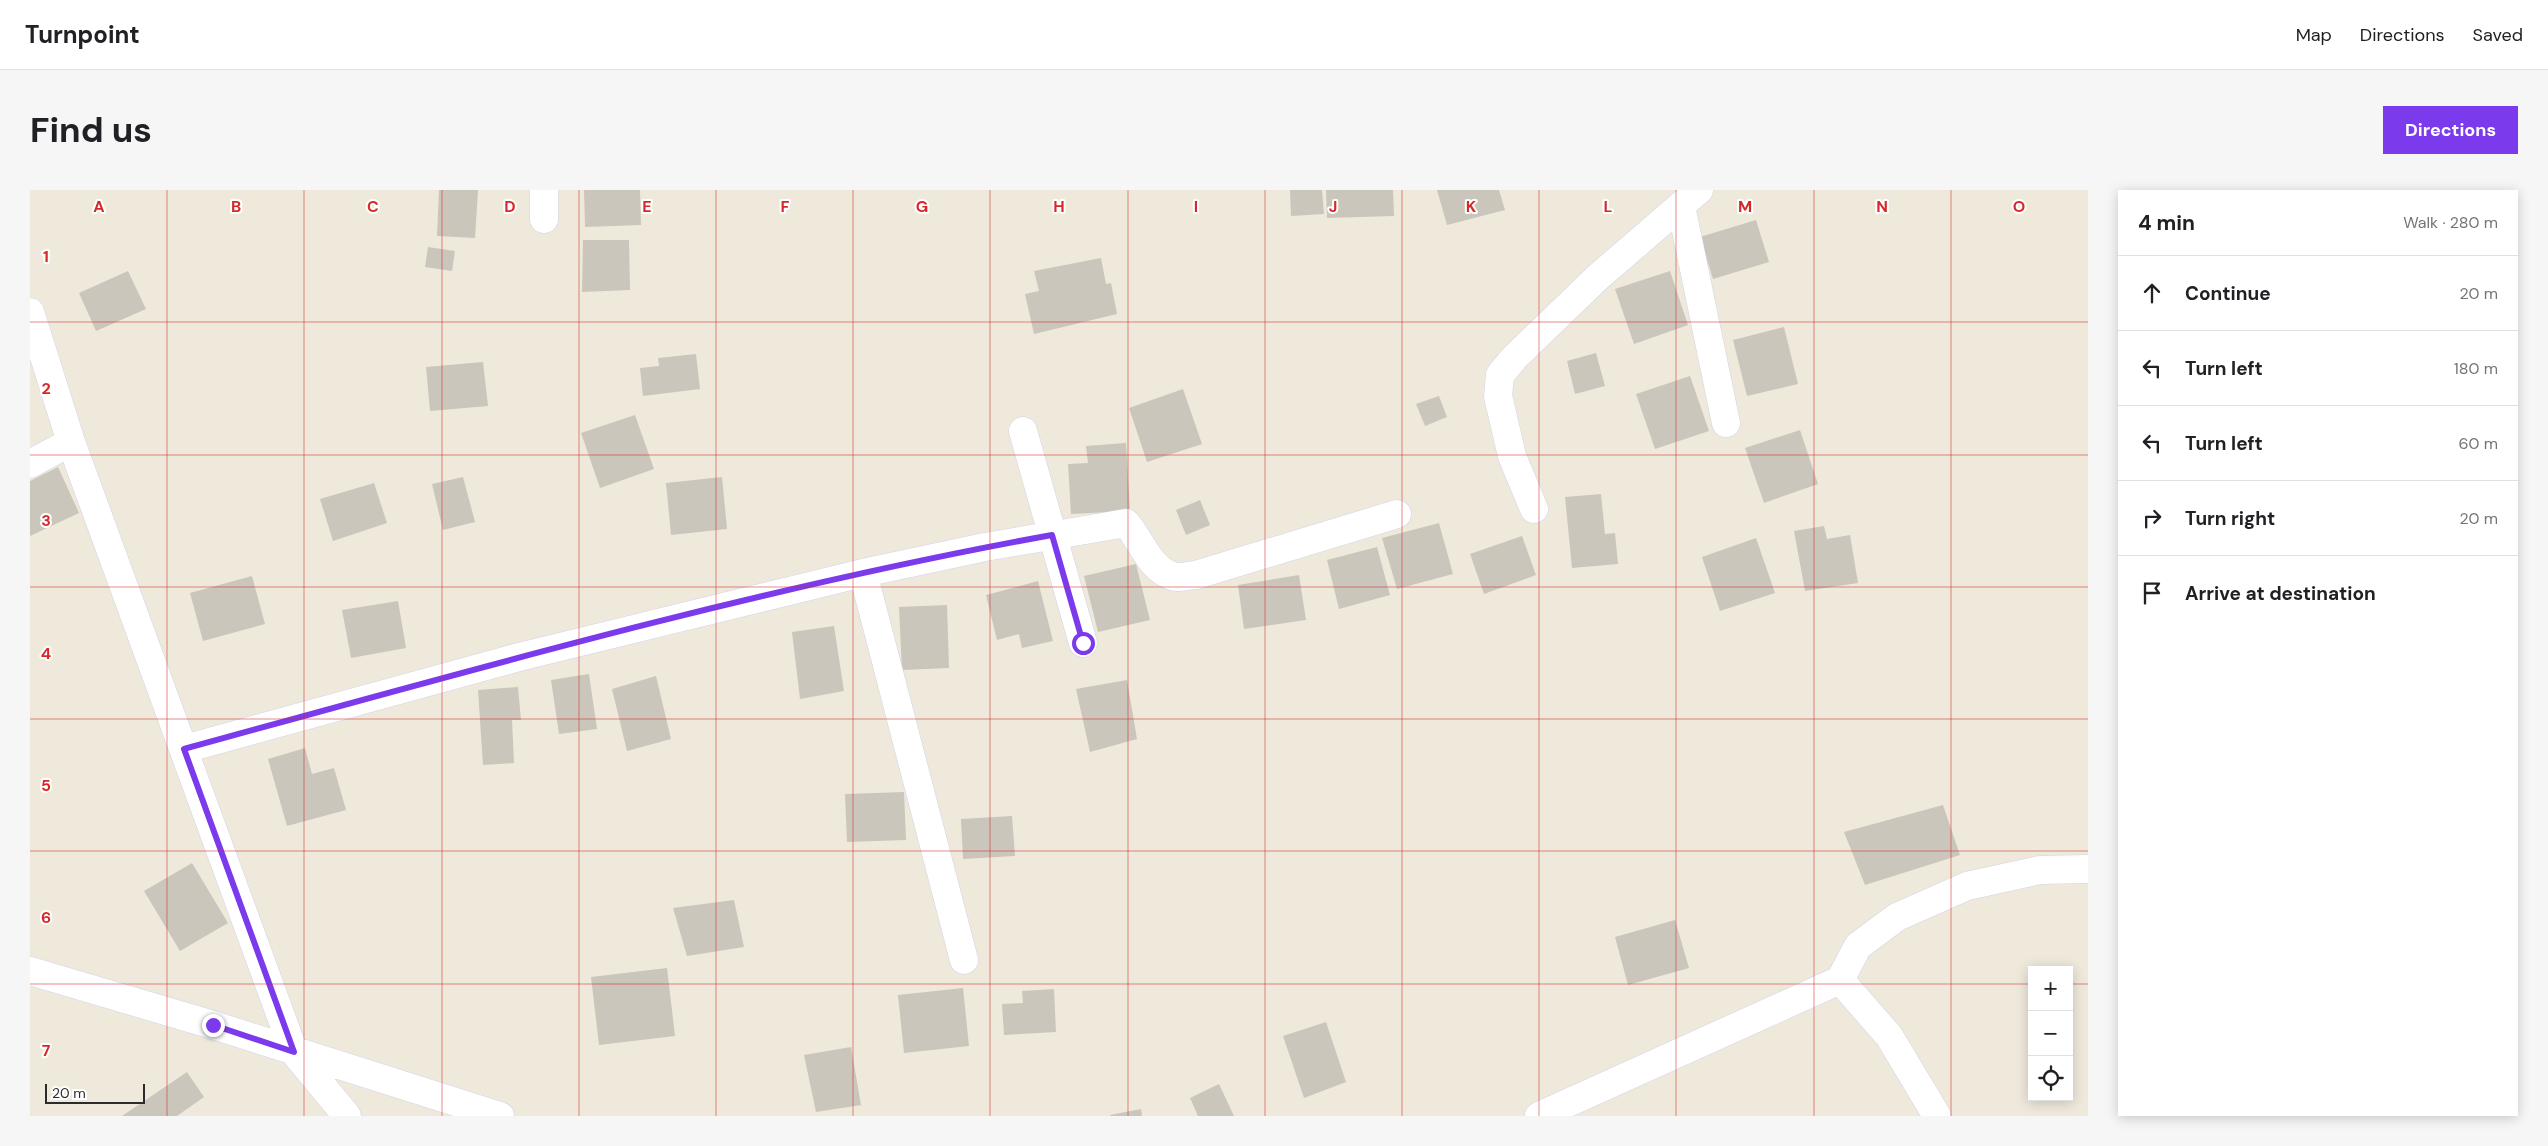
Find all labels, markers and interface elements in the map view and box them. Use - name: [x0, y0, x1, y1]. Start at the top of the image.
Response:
- text: Turnpoint: [25, 19, 140, 50]
- text: Map: [2296, 23, 2332, 47]
- text: Directions: [2360, 23, 2445, 47]
- text: Saved: [2473, 23, 2523, 47]
- button: Directions: [2383, 106, 2518, 154]
- text: Find us: [30, 107, 152, 153]
- text: A: [93, 196, 105, 217]
- text: B: [231, 196, 241, 217]
- text: C: [367, 196, 379, 217]
- text: D: [504, 196, 516, 217]
- text: E: [642, 196, 652, 217]
- text: F: [781, 196, 790, 217]
- text: G: [916, 196, 928, 217]
- text: H: [1053, 196, 1065, 217]
- text: I: [1194, 196, 1198, 217]
- text: J: [1329, 196, 1337, 217]
- text: K: [1466, 196, 1477, 217]
- text: L: [1604, 196, 1613, 217]
- text: M: [1738, 196, 1752, 217]
- text: N: [1876, 196, 1888, 217]
- text: O: [2013, 196, 2025, 217]
- text: 4 min: [2138, 209, 2195, 237]
- text: Walk · 280 m: [2403, 212, 2498, 233]
- text: 1: [43, 246, 49, 267]
- icon: ahead: [2138, 279, 2166, 307]
- text: Continue: [2185, 281, 2271, 306]
- text: 20 m: [2459, 283, 2498, 304]
- icon: left: [2138, 354, 2166, 382]
- text: Turn left: [2185, 356, 2263, 381]
- text: 180 m: [2454, 358, 2498, 379]
- text: 2: [41, 378, 51, 399]
- icon: left: [2138, 429, 2166, 457]
- text: Turn left: [2185, 431, 2263, 456]
- text: 60 m: [2458, 433, 2498, 454]
- icon: right: [2138, 504, 2166, 532]
- text: Turn right: [2185, 506, 2275, 531]
- text: 20 m: [2459, 508, 2498, 529]
- text: 3: [41, 510, 51, 531]
- icon: arrive: [2138, 579, 2166, 607]
- text: Arrive at destination: [2185, 581, 2376, 606]
- route start: [1072, 632, 1095, 655]
- text: 4: [41, 643, 51, 664]
- text: 5: [41, 775, 51, 796]
- text: 6: [41, 907, 51, 928]
- map controls: [2028, 966, 2073, 1101]
- button: +: [2028, 966, 2073, 1011]
- button: −: [2028, 1011, 2073, 1056]
- route end: [202, 1014, 225, 1037]
- text: 7: [42, 1040, 51, 1061]
- button: locate: [2028, 1056, 2073, 1101]
- scale bar: [45, 1081, 145, 1104]
- text: 20 m: [52, 1084, 86, 1102]

